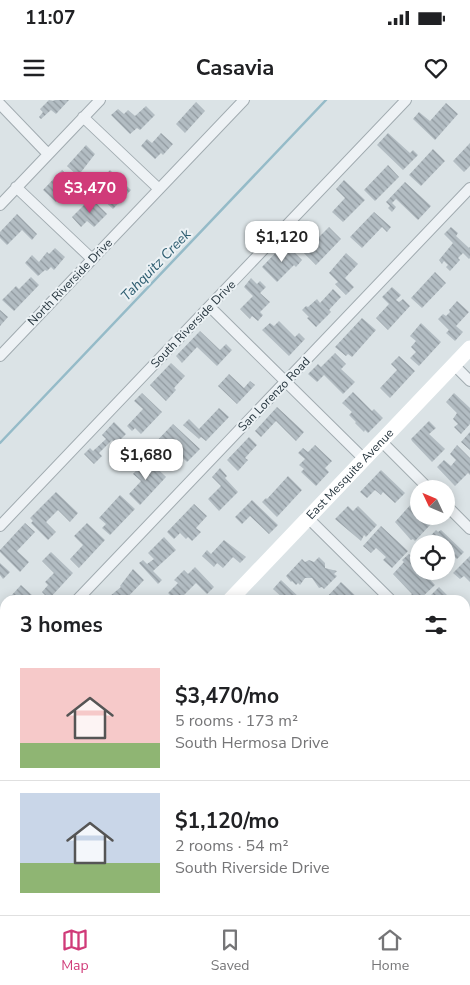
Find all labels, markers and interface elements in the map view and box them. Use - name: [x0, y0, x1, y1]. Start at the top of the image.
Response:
- text: 11:07: [25, 5, 75, 31]
- text: Casavia: [196, 53, 274, 83]
- icon: menu: [20, 54, 48, 82]
- icon: heart: [422, 54, 450, 82]
- pin: $3,470: [49, 172, 131, 214]
- text: $3,470: [64, 177, 116, 199]
- pin: $1,120: [241, 220, 323, 263]
- water label: Tahquitz Creek: [117, 224, 196, 305]
- text: $1,120: [256, 226, 308, 248]
- street label: North Riverside Drive: [24, 235, 116, 329]
- street label: South Riverside Drive: [147, 277, 239, 371]
- street label: San Lorenzo Road: [234, 353, 314, 435]
- street label: East Mesquite Avenue: [303, 425, 397, 523]
- pin: $1,680: [105, 438, 187, 481]
- text: $1,680: [120, 444, 172, 466]
- north arrow: [410, 480, 455, 525]
- map controls: [410, 480, 455, 580]
- button: locate: [410, 535, 455, 580]
- text: 3 homes: [20, 611, 103, 639]
- icon: filters: [422, 611, 450, 639]
- text: $3,470/mo: [175, 682, 279, 710]
- icon: home: [60, 688, 120, 748]
- text: 5 rooms · 173 m²: [175, 710, 298, 732]
- text: South Hermosa Drive: [175, 732, 329, 754]
- text: $1,120/mo: [175, 807, 279, 835]
- icon: home: [60, 813, 120, 873]
- text: 2 rooms · 54 m²: [175, 835, 288, 857]
- text: South Riverside Drive: [175, 857, 330, 879]
- tab: Map: [61, 926, 89, 975]
- tab: Saved: [211, 926, 249, 975]
- tab: Home: [371, 926, 409, 975]

